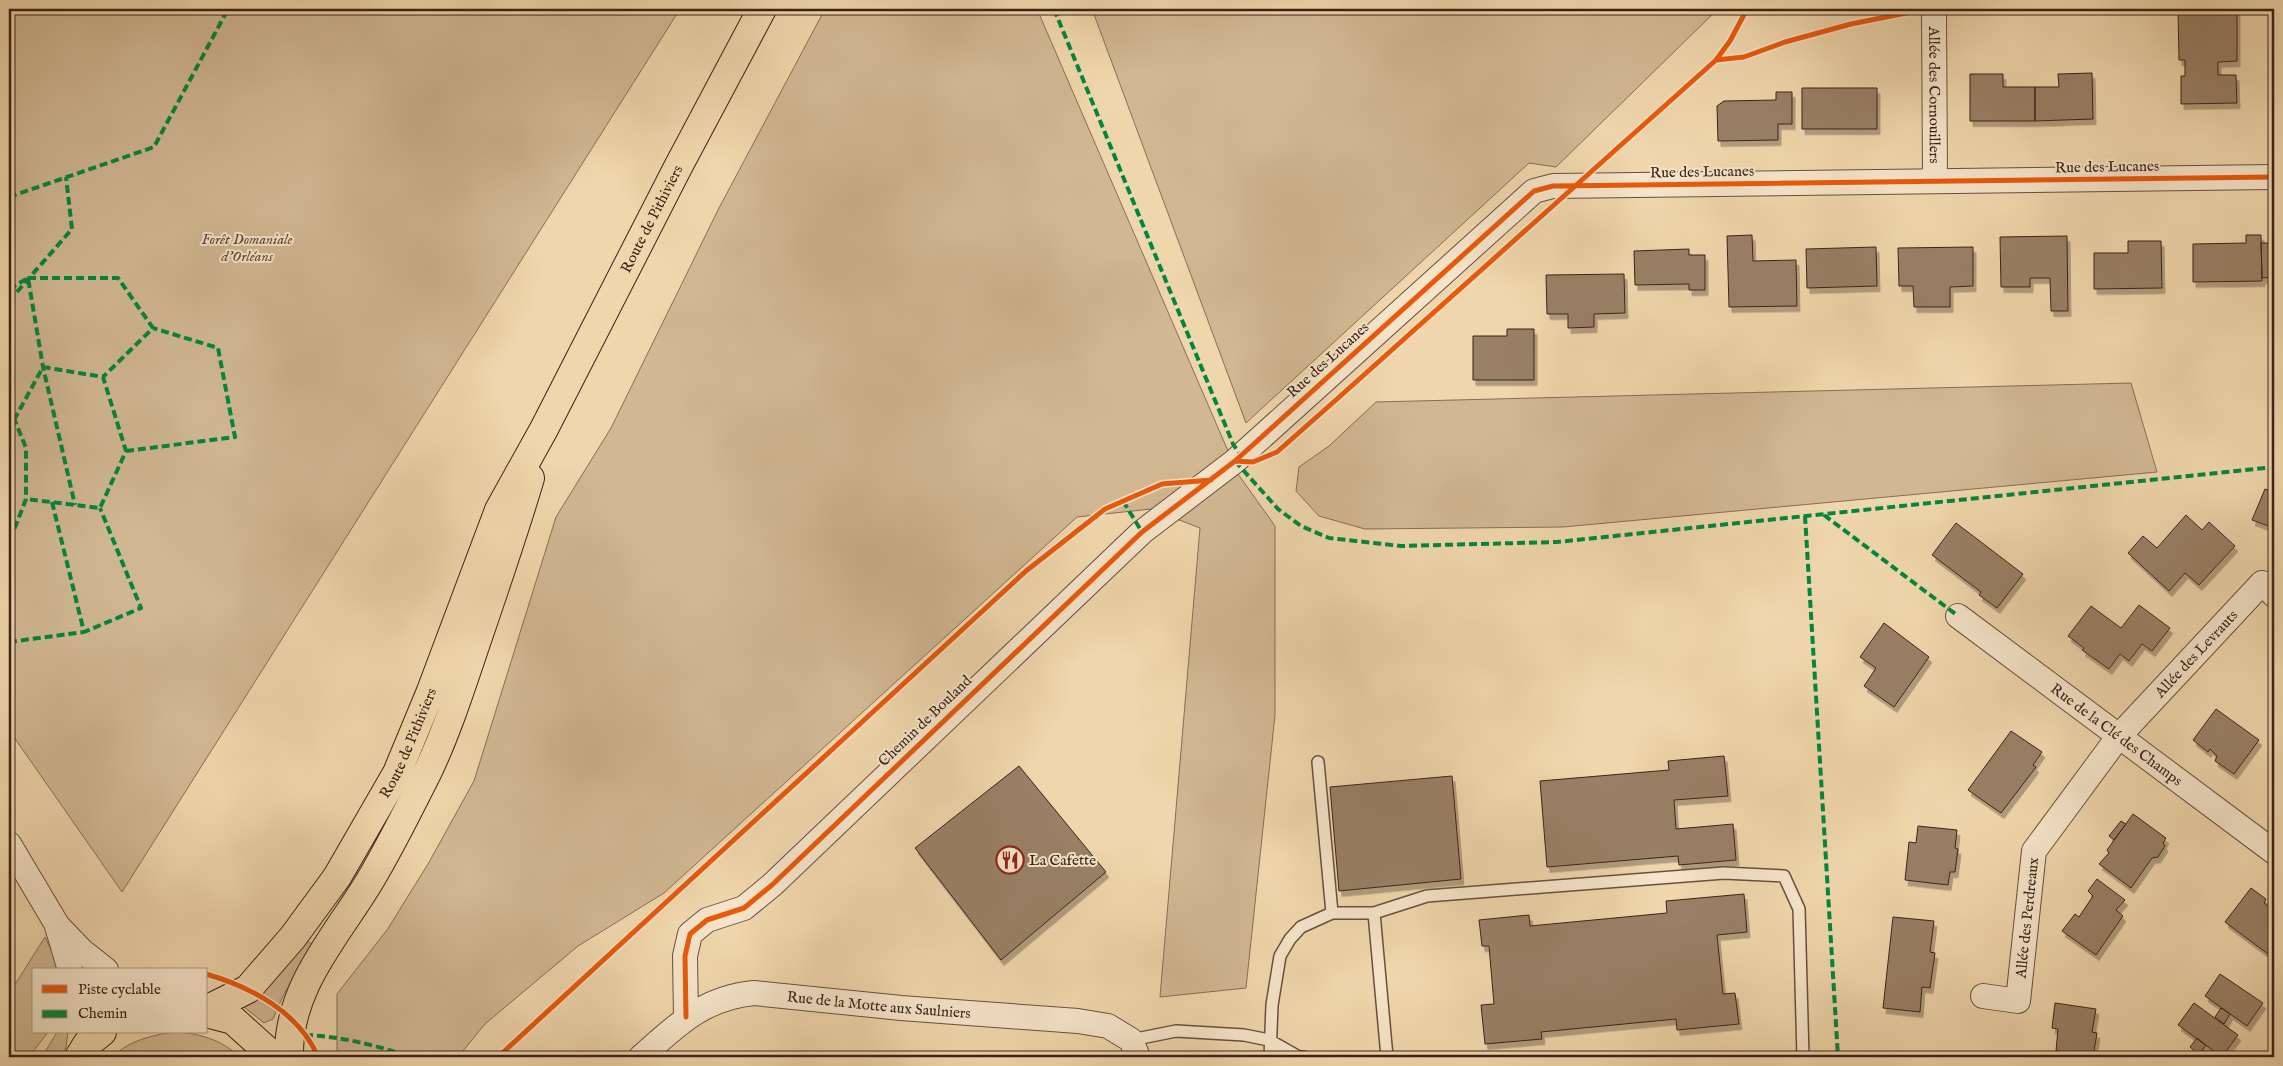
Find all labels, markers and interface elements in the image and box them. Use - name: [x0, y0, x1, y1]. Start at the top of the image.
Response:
- street label: Allée des Cornouillers: [1925, 26, 1944, 163]
- street label: Rue des Lucanes: [2055, 157, 2159, 177]
- street label: Route de Pithiviers: [616, 162, 687, 276]
- street label: Rue des Lucanes: [1650, 162, 1754, 182]
- park label: Forêt Domaniale d'Orléans: [201, 230, 293, 266]
- street label: Rue des Lucanes: [1283, 318, 1373, 402]
- street label: Allée des Levrauts: [2150, 606, 2242, 702]
- street label: Chemin de Bouland: [874, 671, 977, 771]
- street label: Rue de la Clé des Champs: [2047, 679, 2186, 790]
- street label: Route de Pithiviers: [375, 685, 441, 802]
- restaurant icon: La Cafette: [995, 845, 1025, 875]
- place label: La Cafette: [1029, 851, 1096, 870]
- street label: Allée des Perdreaux: [2011, 856, 2043, 980]
- legend: [32, 968, 208, 1034]
- text: Piste cyclable: [78, 980, 161, 999]
- street label: Rue de la Motte aux Saulniers: [786, 987, 971, 1023]
- text: Chemin: [78, 1004, 127, 1023]

